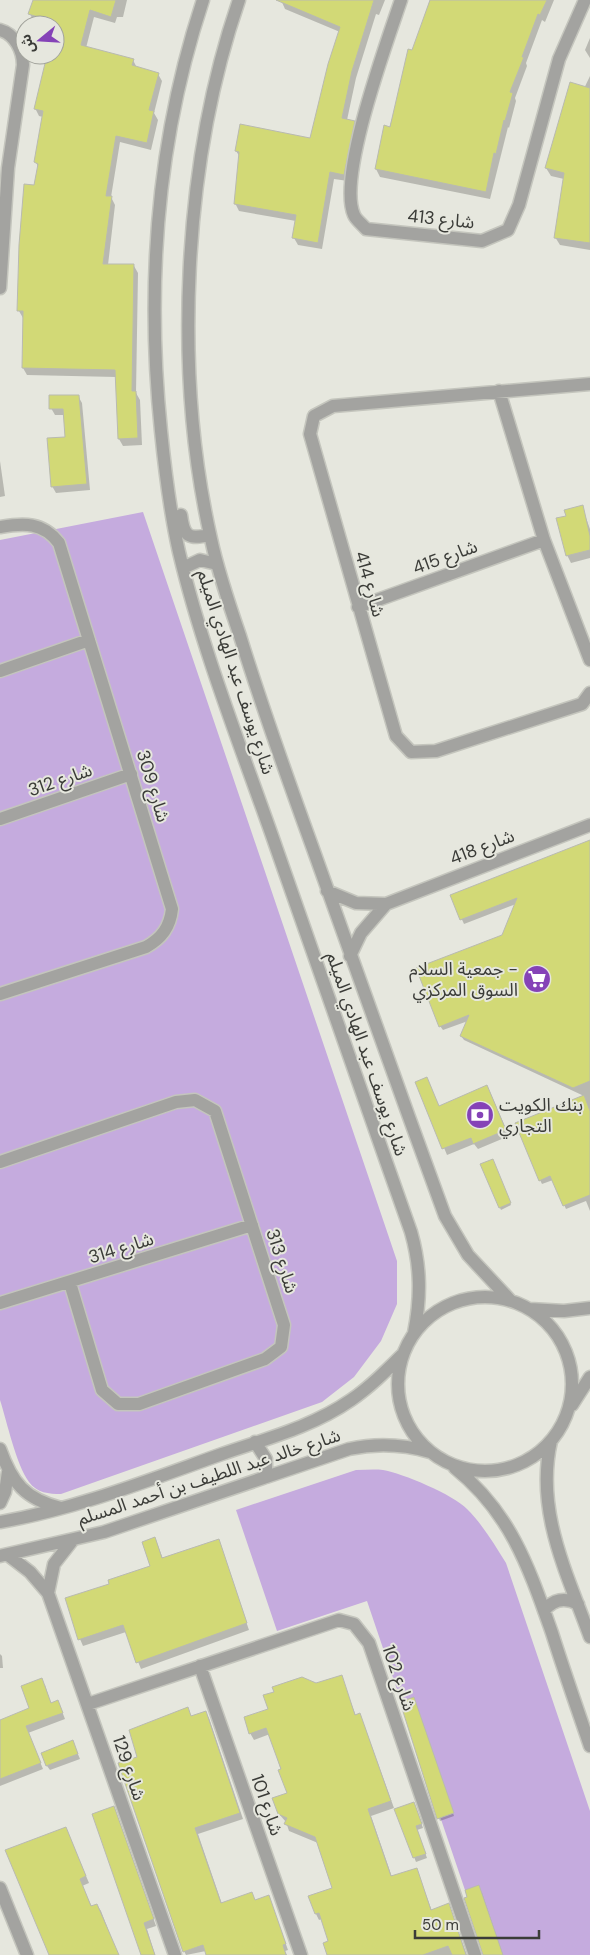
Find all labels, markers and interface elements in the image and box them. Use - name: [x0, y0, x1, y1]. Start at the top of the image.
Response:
- north arrow: [15, 15, 65, 65]
- text: ش: [16, 32, 39, 56]
- street label: شارع 413: [406, 204, 476, 236]
- street label: شارع 415: [409, 534, 481, 582]
- street label: شارع 414: [347, 548, 391, 620]
- street label: شارع يوسف عبد الهادي الميلم: [190, 567, 280, 778]
- street label: شارع 309: [129, 747, 175, 826]
- street label: شارع 312: [25, 758, 96, 804]
- street label: شارع 418: [446, 824, 518, 872]
- street label: شارع يوسف عبد الهادي الميلم: [319, 949, 413, 1160]
- place label: جمعية السلام - السوق المركزي: [409, 957, 518, 1003]
- supermarket icon: جمعية السلام - السوق المركزي: [522, 964, 552, 994]
- place label: بنك الكويت التجاري: [499, 1093, 583, 1139]
- bank icon: بنك الكويت التجاري: [465, 1100, 495, 1130]
- street label: شارع 313: [258, 1226, 304, 1297]
- street label: شارع 314: [86, 1227, 157, 1271]
- street label: شارع خالد عبد اللطيف بن أحمد المسلم: [74, 1423, 344, 1533]
- street label: شارع 102: [375, 1642, 421, 1715]
- street label: شارع 129: [105, 1732, 151, 1804]
- street label: شارع 101: [243, 1771, 289, 1840]
- scale bar: [415, 1908, 539, 1940]
- text: 50 m: [422, 1915, 459, 1935]

